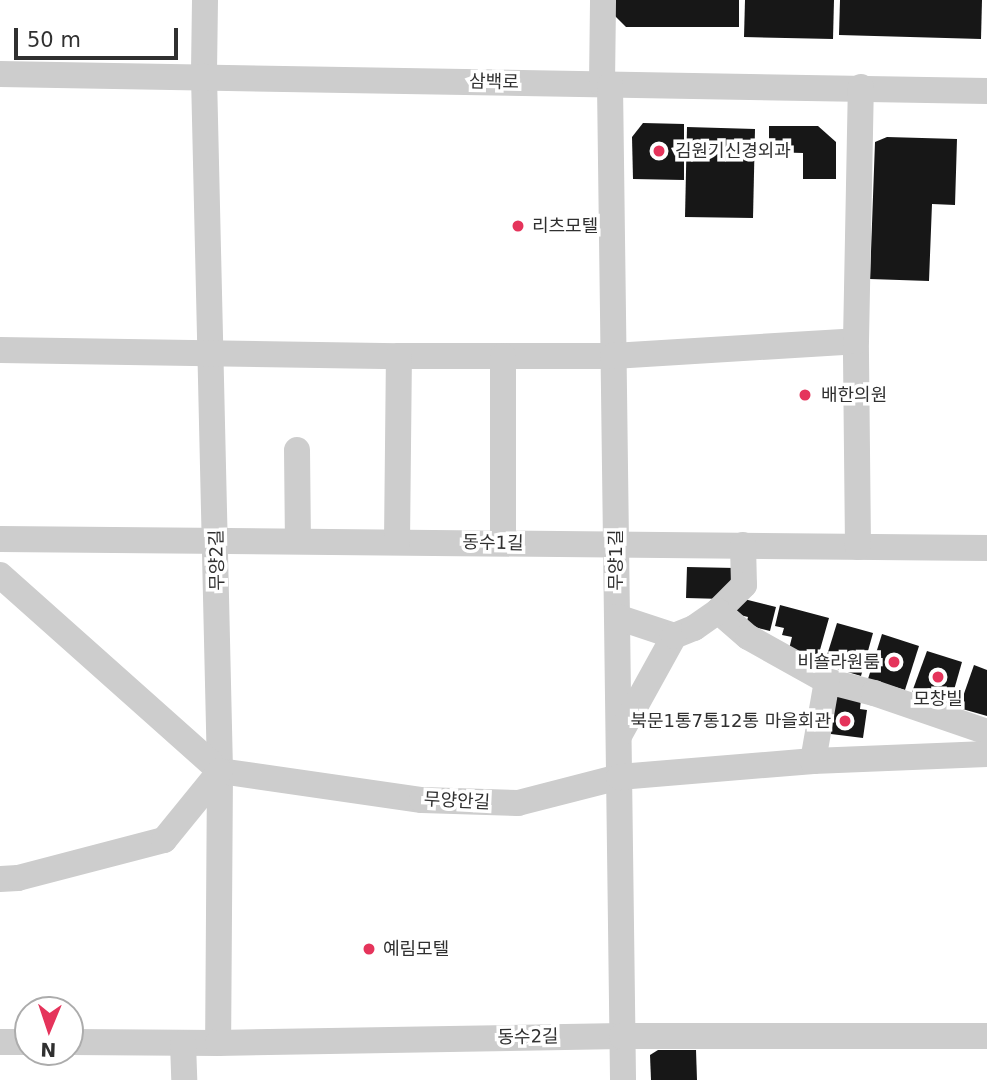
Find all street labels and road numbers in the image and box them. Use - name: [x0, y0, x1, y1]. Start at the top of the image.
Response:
- street label: 삼백로: [469, 71, 519, 93]
- street label: 무양2길: [206, 529, 228, 591]
- street label: 무양1길: [605, 529, 627, 591]
- street label: 동수1길: [462, 532, 524, 554]
- street label: 무양안길: [423, 788, 491, 814]
- street label: 동수2길: [497, 1026, 559, 1048]

